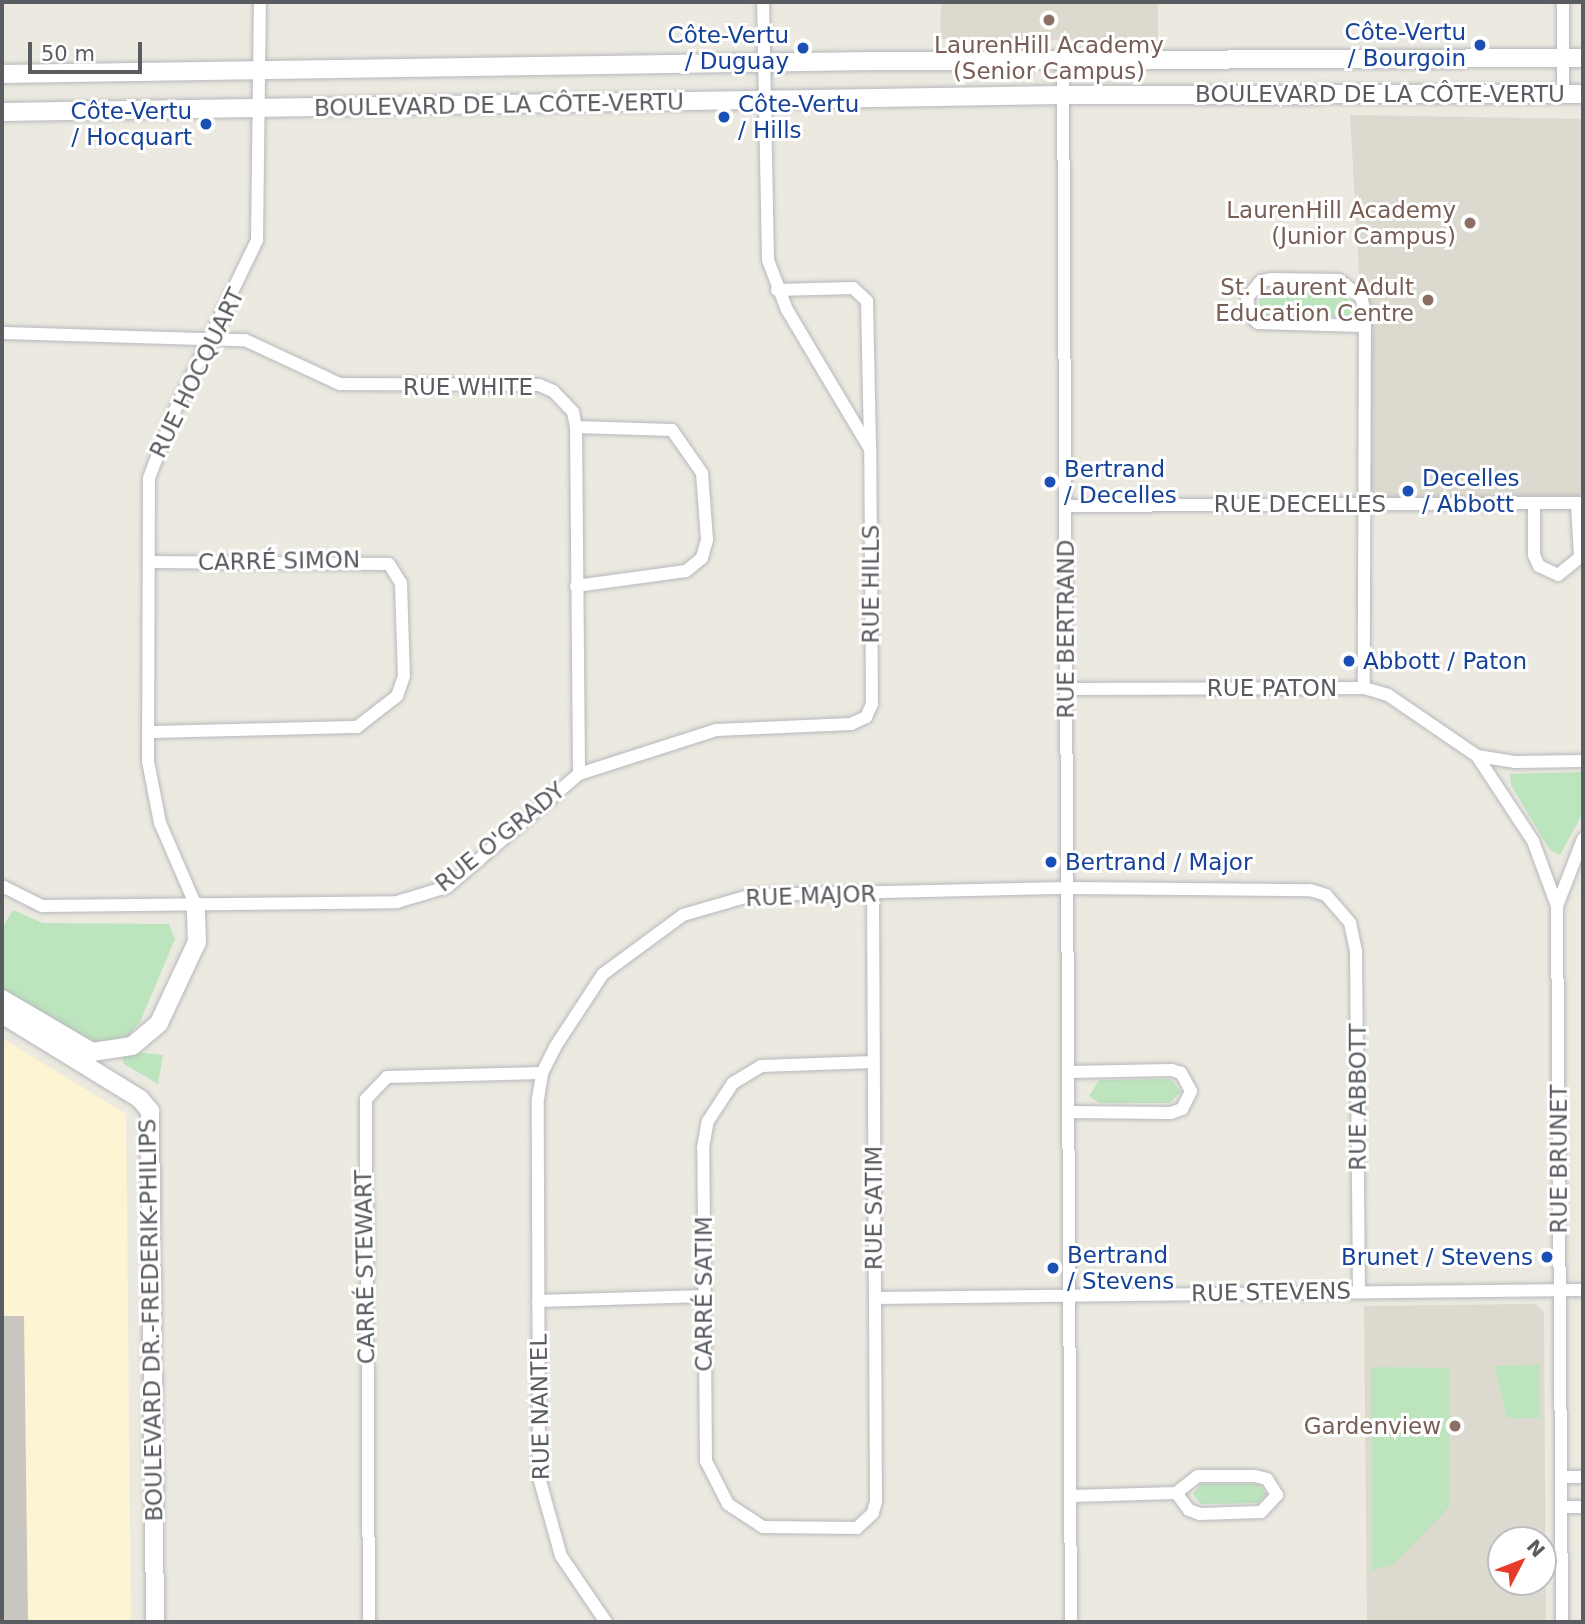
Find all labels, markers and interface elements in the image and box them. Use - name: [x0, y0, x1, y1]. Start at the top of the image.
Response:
- marker: LaurenHill Academy (Senior Campus): [1041, 12, 1057, 28]
- place label: Côte-Vertu / Bourgoin: [1345, 18, 1466, 72]
- place label: Côte-Vertu / Duguay: [668, 21, 789, 75]
- scale bar: [32, 28, 145, 72]
- place label: LaurenHill Academy (Senior Campus): [934, 31, 1164, 85]
- marker: Côte-Vertu / Bourgoin: [1472, 37, 1488, 53]
- marker: Côte-Vertu / Duguay: [795, 40, 811, 56]
- text: 50 m: [41, 42, 95, 66]
- street label: BOULEVARD DE LA CÔTE-VERTU: [1195, 80, 1565, 108]
- street label: BOULEVARD DE LA CÔTE-VERTU: [314, 88, 684, 122]
- place label: Côte-Vertu / Hills: [738, 90, 859, 144]
- place label: Côte-Vertu / Hocquart: [71, 97, 192, 151]
- marker: Côte-Vertu / Hills: [716, 109, 732, 125]
- marker: Côte-Vertu / Hocquart: [198, 116, 214, 132]
- place label: LaurenHill Academy (Junior Campus): [1226, 196, 1456, 250]
- marker: LaurenHill Academy (Junior Campus): [1462, 215, 1478, 231]
- place label: St. Laurent Adult Education Centre: [1215, 273, 1414, 327]
- street label: RUE HOCQUART: [144, 284, 250, 462]
- marker: St. Laurent Adult Education Centre: [1420, 292, 1436, 308]
- street label: RUE WHITE: [403, 373, 533, 401]
- place label: Bertrand / Decelles: [1064, 455, 1177, 509]
- place label: Decelles / Abbott: [1422, 464, 1520, 518]
- marker: Bertrand / Decelles: [1042, 474, 1058, 490]
- marker: Decelles / Abbott: [1400, 483, 1416, 499]
- street label: RUE DECELLES: [1214, 490, 1386, 518]
- street label: RUE HILLS: [857, 525, 885, 643]
- street label: RUE BERTRAND: [1052, 539, 1080, 719]
- street label: CARRÉ SIMON: [198, 546, 360, 576]
- place label: Abbott / Paton: [1363, 647, 1527, 675]
- marker: Abbott / Paton: [1341, 653, 1357, 669]
- street label: RUE PATON: [1207, 674, 1337, 702]
- street label: RUE O'GRADY: [430, 776, 570, 898]
- place label: Bertrand / Major: [1065, 848, 1252, 876]
- marker: Bertrand / Major: [1043, 854, 1059, 870]
- street label: RUE MAJOR: [745, 880, 877, 912]
- street label: RUE ABBOTT: [1344, 1023, 1372, 1171]
- street label: RUE BRUNET: [1545, 1084, 1573, 1234]
- street label: BOULEVARD DR.-FREDERIK-PHILIPS: [134, 1118, 168, 1522]
- street label: RUE SATIM: [860, 1146, 888, 1270]
- street label: CARRÉ STEWART: [350, 1170, 380, 1364]
- street label: CARRÉ SATIM: [690, 1216, 718, 1372]
- place label: Bertrand / Stevens: [1067, 1241, 1174, 1295]
- place label: Brunet / Stevens: [1341, 1243, 1533, 1271]
- marker: Brunet / Stevens: [1539, 1249, 1555, 1265]
- marker: Bertrand / Stevens: [1045, 1260, 1061, 1276]
- street label: RUE STEVENS: [1191, 1277, 1351, 1307]
- street label: RUE NANTEL: [525, 1334, 555, 1480]
- place label: Gardenview: [1304, 1412, 1441, 1440]
- marker: Gardenview: [1447, 1418, 1463, 1434]
- north arrow: [1487, 1526, 1557, 1596]
- text: N: [1523, 1535, 1550, 1562]

